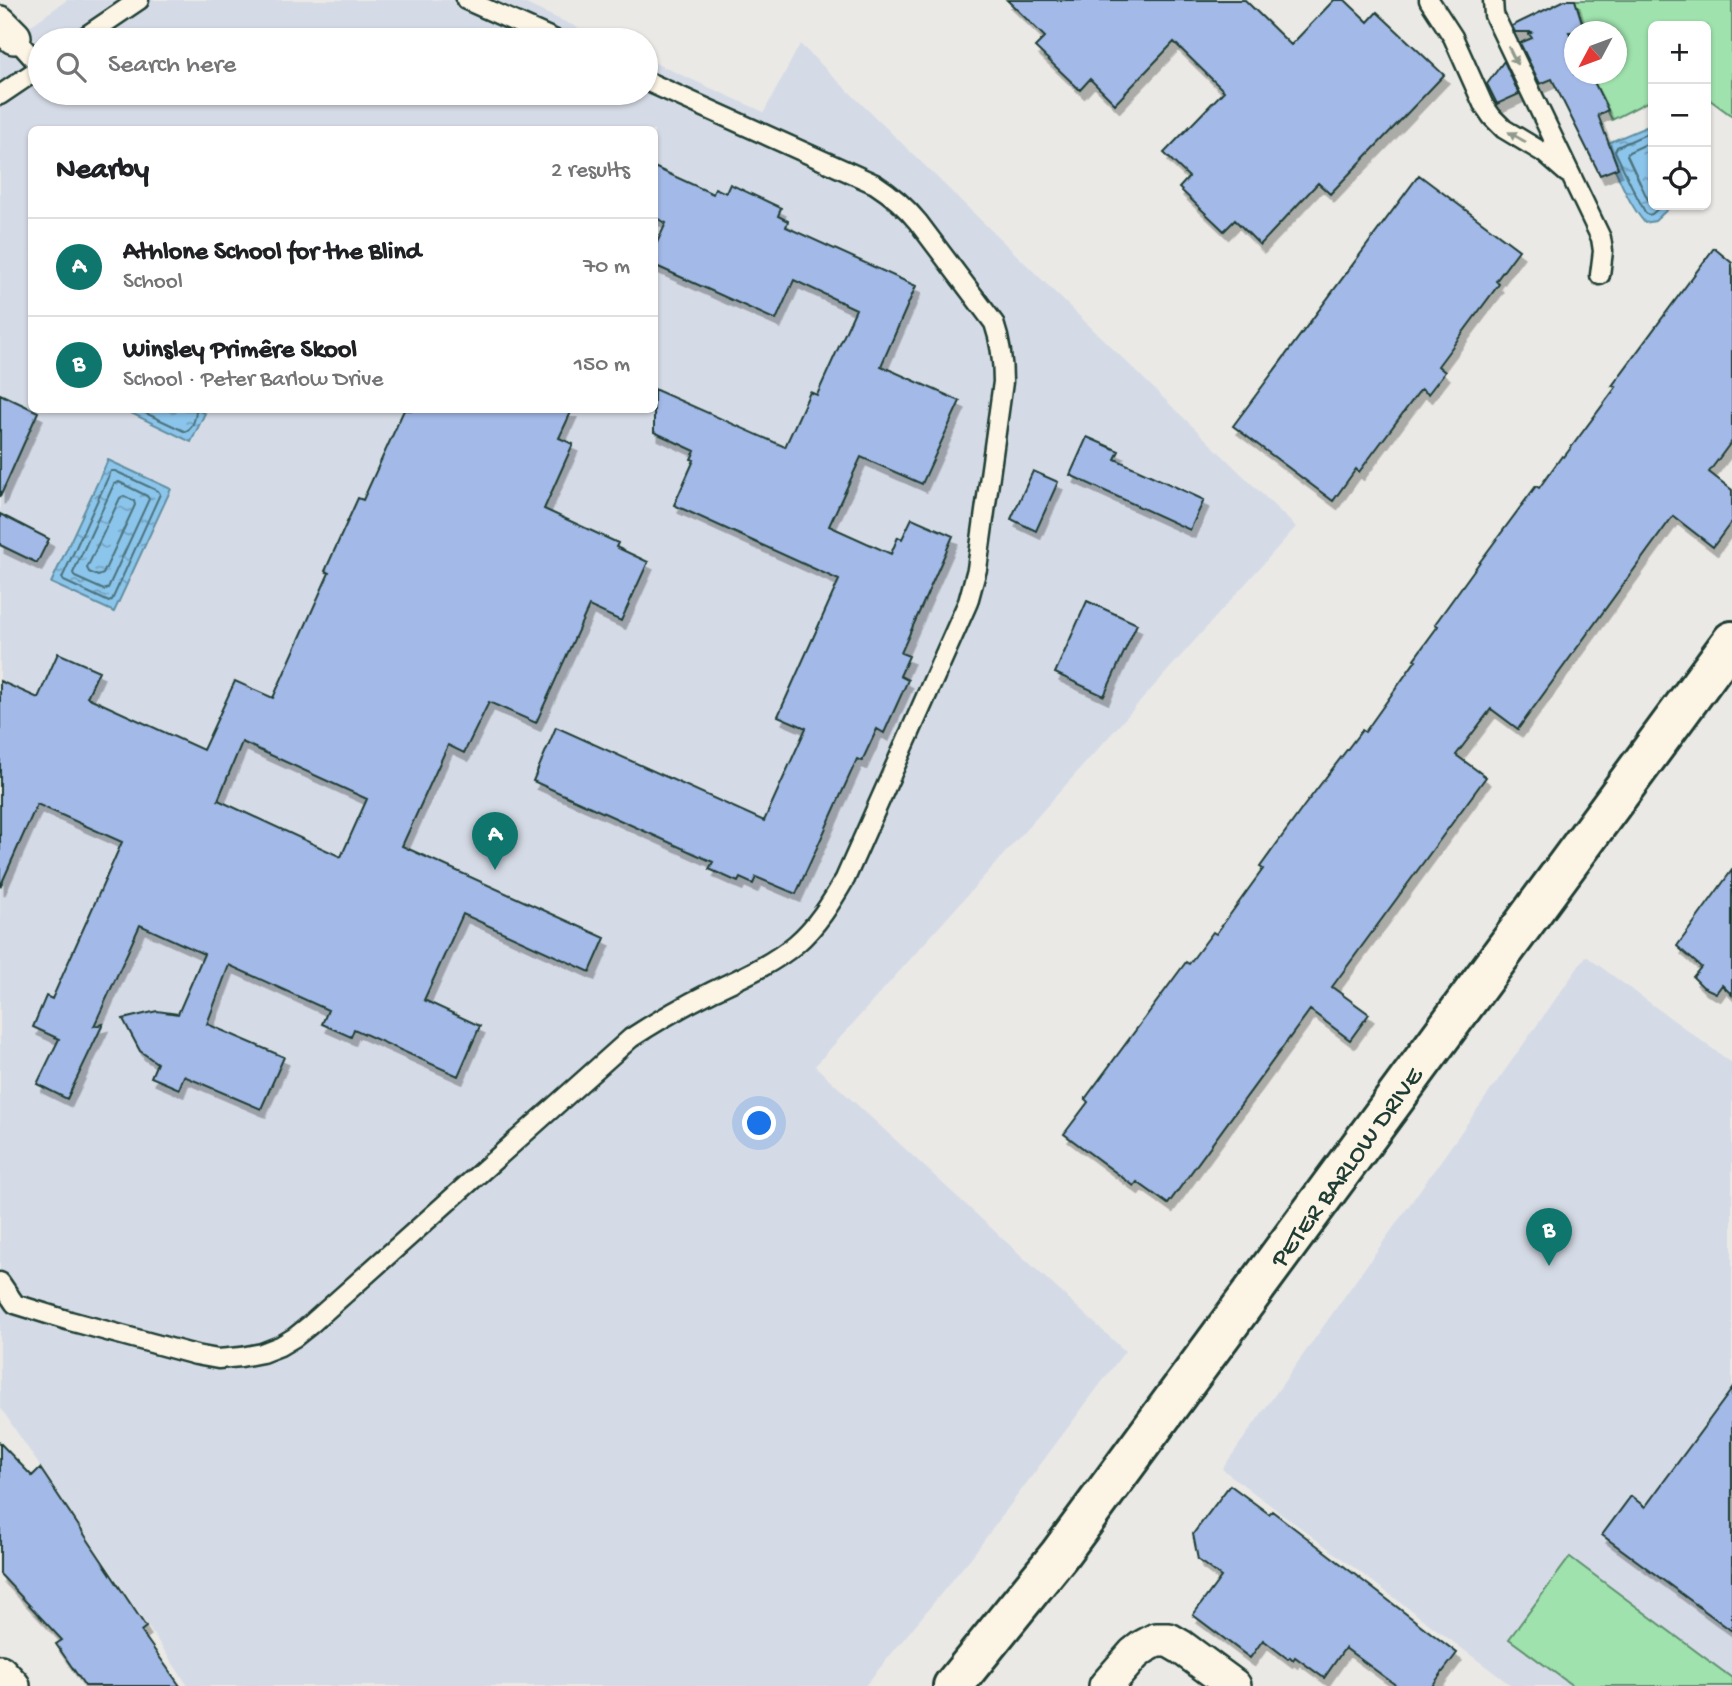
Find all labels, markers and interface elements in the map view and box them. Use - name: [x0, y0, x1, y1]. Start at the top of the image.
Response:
- north arrow: [1564, 21, 1627, 84]
- map controls: [1648, 21, 1711, 210]
- button: +: [1648, 21, 1711, 84]
- search box: [28, 28, 658, 105]
- one-way arrow: [1508, 46, 1519, 66]
- icon: search: [52, 48, 90, 86]
- text: Search here: [108, 51, 236, 82]
- button: −: [1648, 84, 1711, 147]
- one-way arrow: [1508, 131, 1527, 143]
- button: locate: [1648, 147, 1711, 210]
- text: Nearby: [56, 154, 149, 189]
- text: 2 results: [551, 158, 630, 185]
- text: Athlone School for the Blind: [123, 238, 421, 269]
- text: A: [72, 254, 86, 281]
- text: 70 m: [583, 254, 630, 281]
- text: School: [123, 269, 183, 296]
- text: Winsley Primêre Skool: [123, 336, 357, 367]
- text: B: [73, 352, 85, 379]
- text: 150 m: [574, 352, 630, 379]
- text: School · Peter Barlow Drive: [123, 367, 383, 394]
- pin: A: [472, 812, 518, 870]
- street label: PETER BARLOW DRIVE: [1265, 1062, 1432, 1276]
- your location: [742, 1106, 776, 1140]
- pin: B: [1526, 1208, 1572, 1266]

